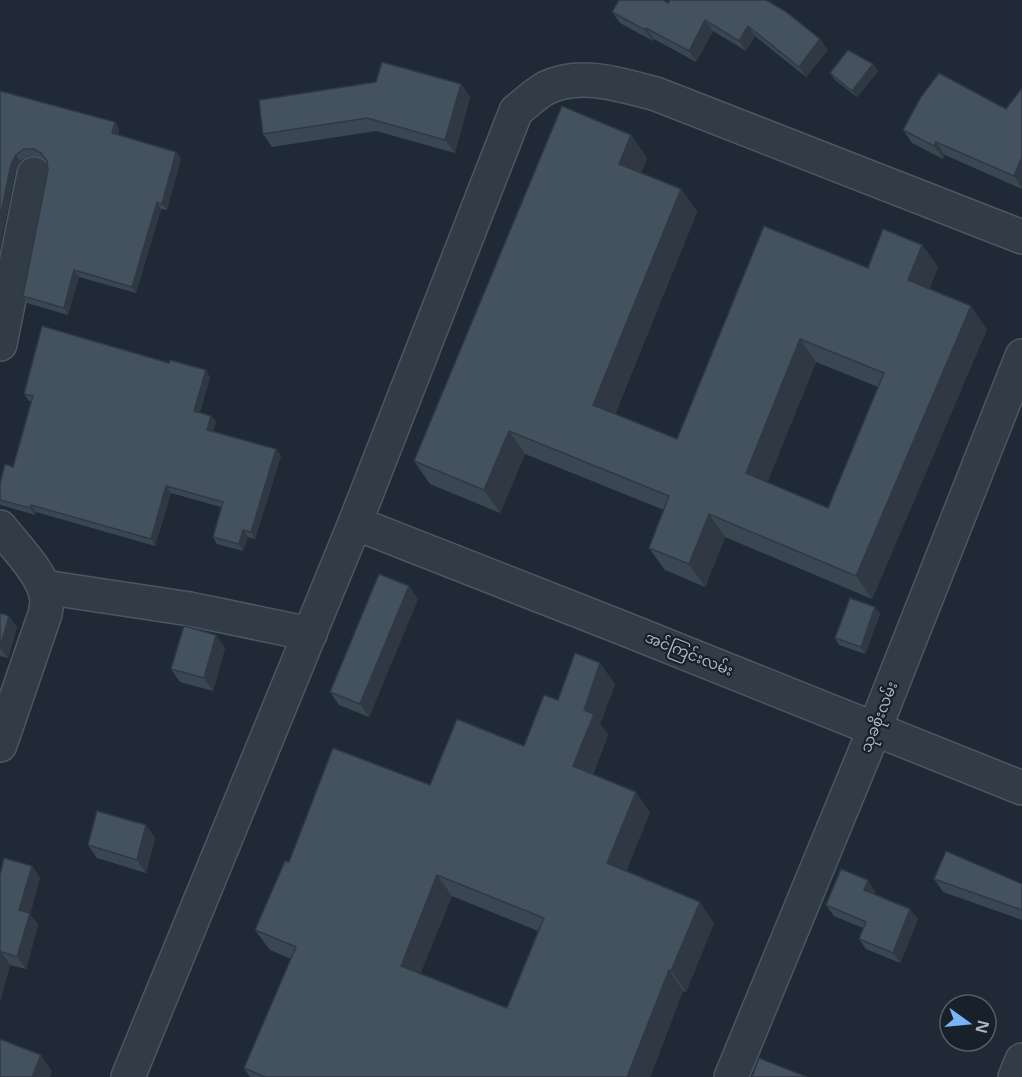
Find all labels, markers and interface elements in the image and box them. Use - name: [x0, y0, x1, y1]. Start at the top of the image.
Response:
- street label: အင်ကြင်းလမ်း: [641, 626, 736, 683]
- street label: သုခစိုးလမ်း: [855, 678, 904, 756]
- north arrow: [938, 993, 998, 1053]
- text: N: [970, 1018, 995, 1036]

